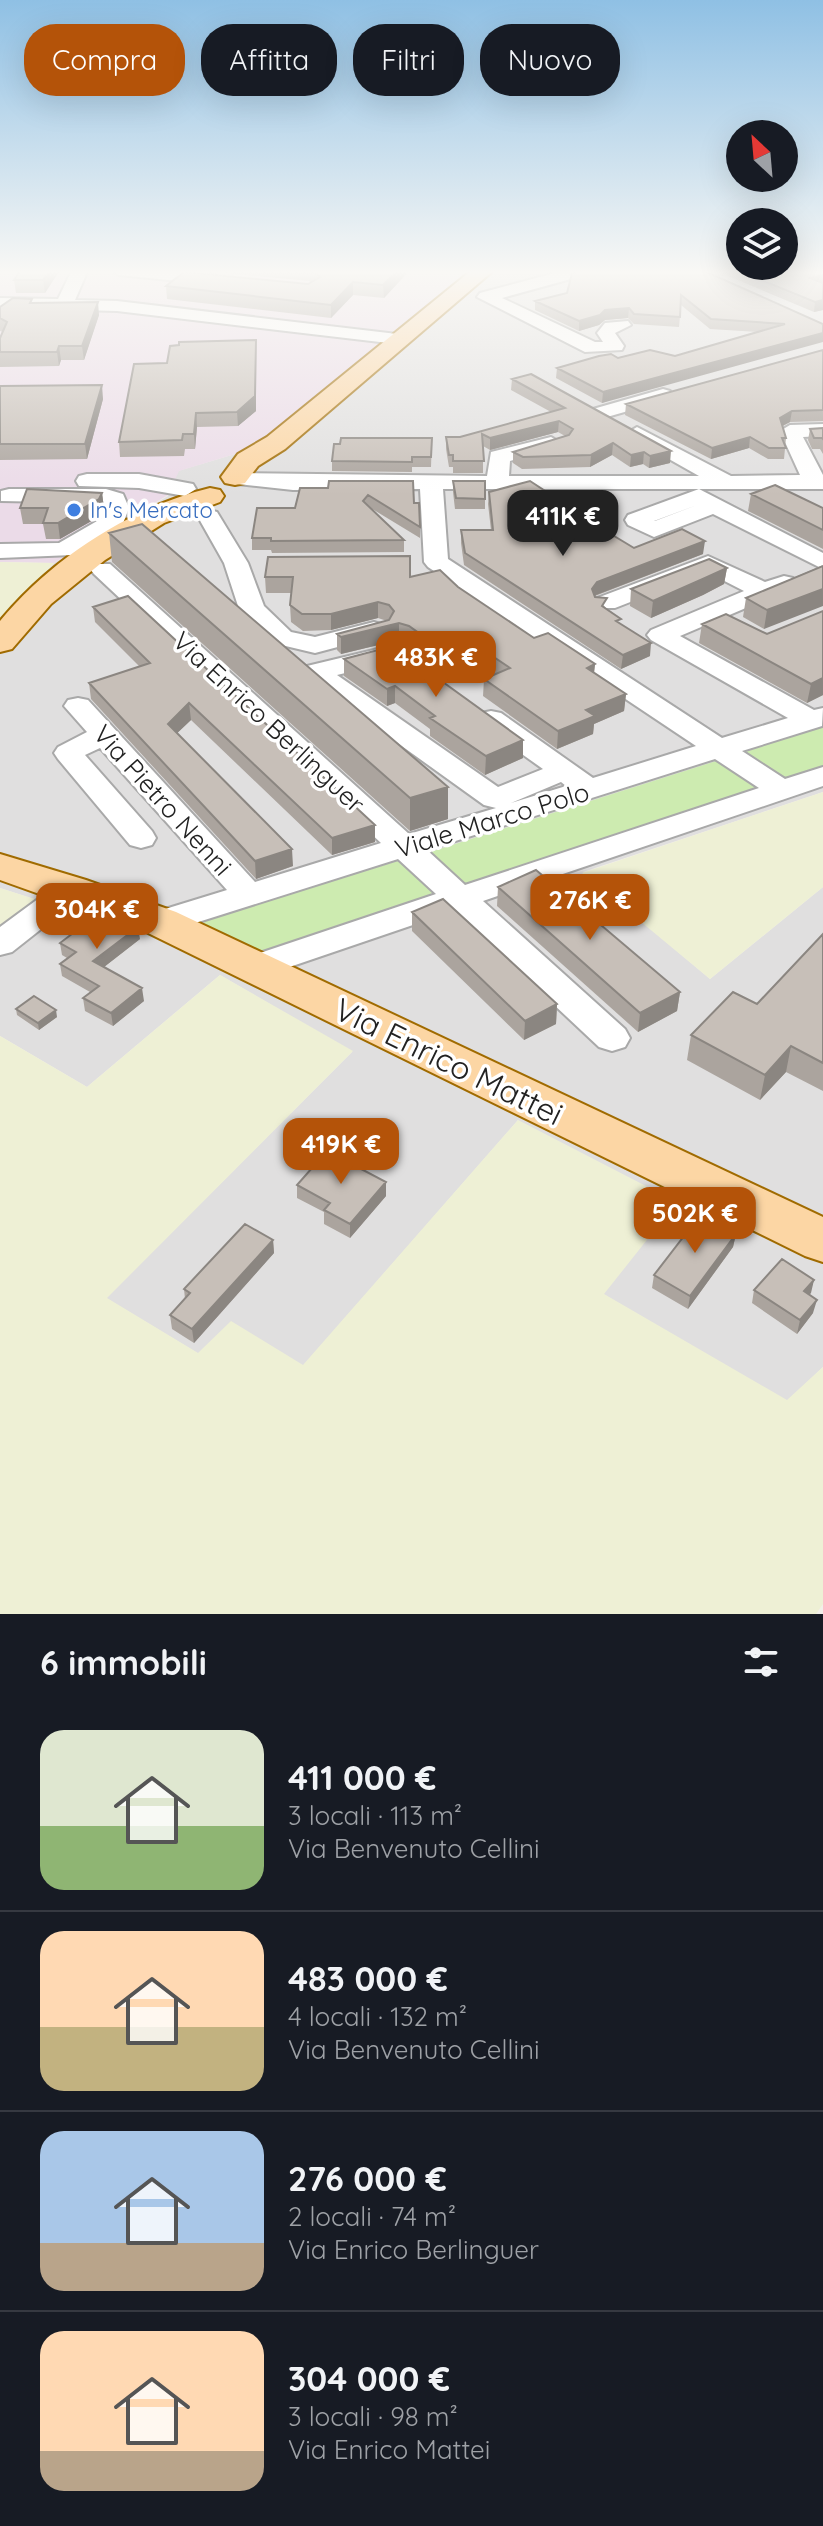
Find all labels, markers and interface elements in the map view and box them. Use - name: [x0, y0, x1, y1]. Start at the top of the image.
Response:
- chip: Compra: [24, 24, 185, 96]
- chip: Affitta: [201, 24, 337, 96]
- chip: Filtri: [353, 24, 464, 96]
- chip: Nuovo: [480, 24, 620, 96]
- north arrow: [726, 120, 798, 192]
- map controls: [726, 120, 798, 280]
- button: layers: [726, 208, 798, 280]
- pin: 411K €: [498, 490, 628, 558]
- place label: In's Mercato: [90, 496, 213, 524]
- text: 411K €: [525, 499, 601, 532]
- marker: In's Mercato: [65, 501, 83, 519]
- street label: Via Enrico Berlinguer: [166, 624, 372, 820]
- pin: 483K €: [371, 631, 501, 699]
- text: 483K €: [394, 640, 478, 673]
- street label: Via Pietro Nenni: [87, 718, 239, 882]
- street label: Viale Marco Polo: [391, 775, 593, 865]
- pin: 276K €: [525, 874, 655, 942]
- pin: 304K €: [32, 883, 162, 951]
- text: 276K €: [548, 883, 632, 916]
- text: 304K €: [54, 892, 140, 925]
- street label: Via Enrico Mattei: [328, 988, 570, 1134]
- pin: 419K €: [276, 1118, 406, 1186]
- text: 419K €: [301, 1127, 381, 1160]
- pin: 502K €: [630, 1187, 760, 1255]
- text: 502K €: [652, 1196, 738, 1229]
- icon: filters: [739, 1640, 783, 1684]
- text: 6 immobili: [40, 1641, 207, 1684]
- text: 411 000 €: [288, 1756, 436, 1799]
- icon: home: [104, 1762, 200, 1858]
- text: 3 locali · 113 m²: [288, 1799, 462, 1832]
- text: Via Benvenuto Cellini: [288, 1832, 540, 1865]
- text: 483 000 €: [288, 1957, 448, 2000]
- icon: home: [104, 1963, 200, 2059]
- text: 4 locali · 132 m²: [288, 2000, 467, 2033]
- text: Via Benvenuto Cellini: [288, 2033, 540, 2066]
- text: 276 000 €: [288, 2157, 447, 2200]
- icon: home: [104, 2163, 200, 2259]
- text: 2 locali · 74 m²: [288, 2200, 456, 2233]
- text: Via Enrico Berlinguer: [288, 2233, 539, 2266]
- text: 304 000 €: [288, 2357, 450, 2400]
- icon: home: [104, 2363, 200, 2459]
- text: 3 locali · 98 m²: [288, 2400, 458, 2433]
- text: Via Enrico Mattei: [288, 2433, 490, 2466]

